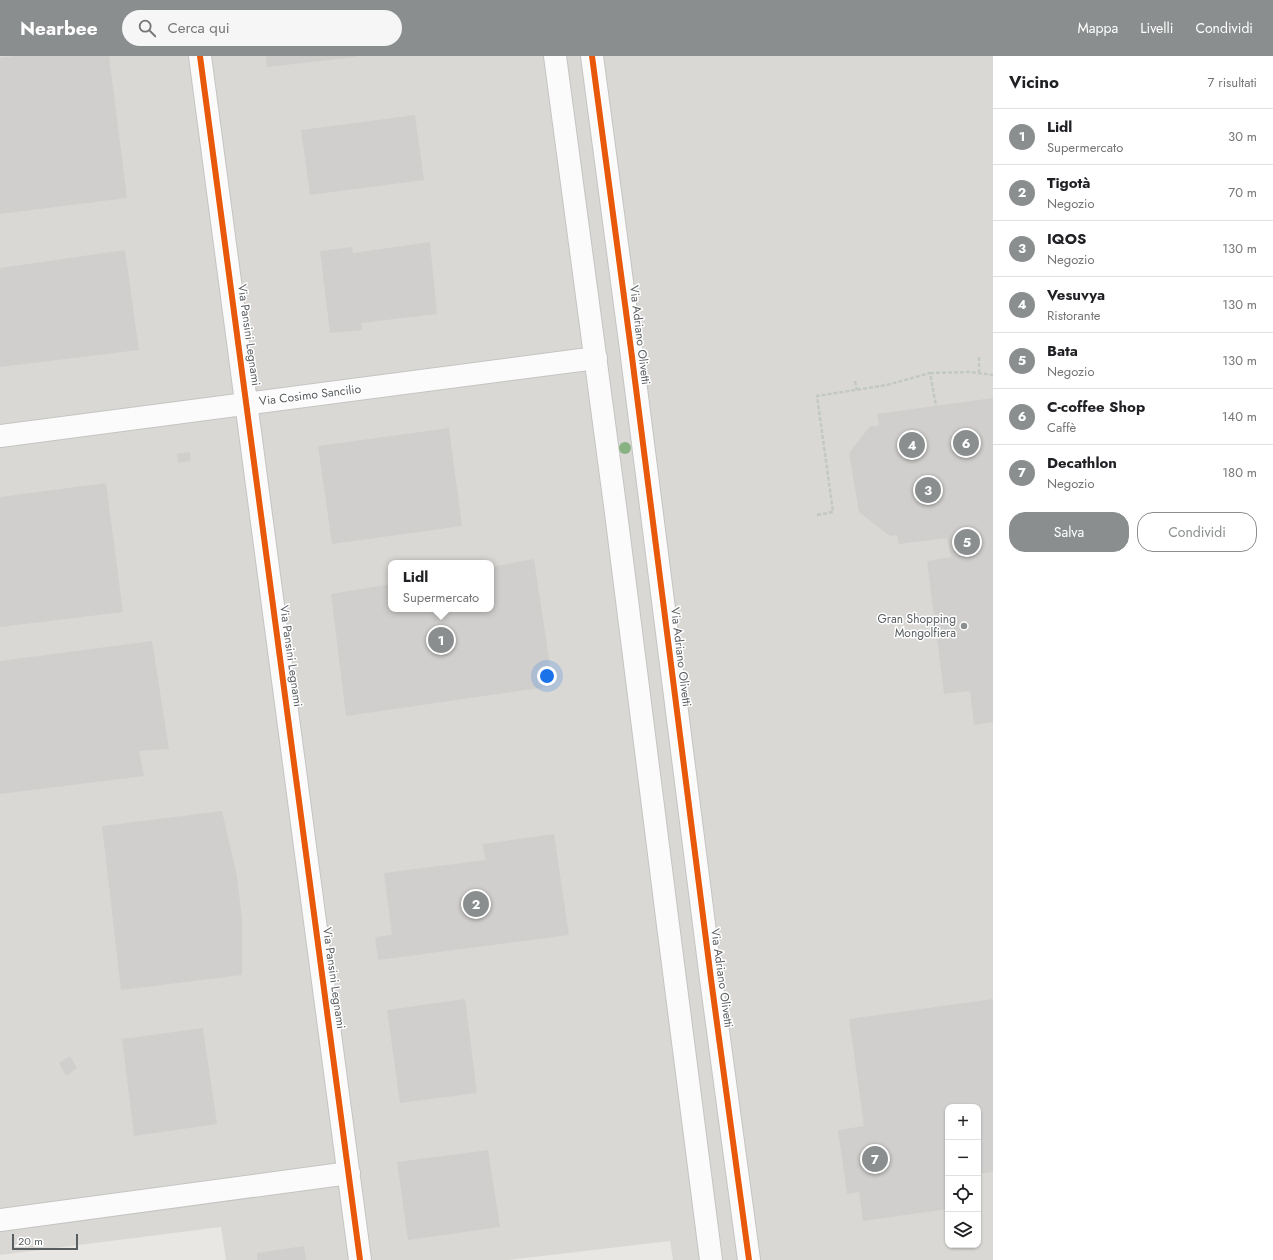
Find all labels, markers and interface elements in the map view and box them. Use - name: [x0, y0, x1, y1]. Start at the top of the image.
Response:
- search box: [122, 10, 402, 46]
- text: Nearbee: [20, 15, 98, 42]
- icon: search: [136, 17, 158, 39]
- text: Cerca qui: [168, 17, 230, 39]
- text: Mappa: [1077, 18, 1118, 38]
- text: Livelli: [1140, 18, 1173, 38]
- text: Condividi: [1195, 18, 1253, 38]
- text: Vicino: [1009, 70, 1059, 94]
- text: 7 risultati: [1208, 73, 1257, 92]
- text: Lidl: [1047, 116, 1072, 138]
- text: 1: [1019, 127, 1025, 146]
- text: 30 m: [1228, 127, 1257, 146]
- text: Supermercato: [1047, 138, 1123, 157]
- text: Tigotà: [1047, 172, 1091, 194]
- text: 2: [1018, 183, 1026, 202]
- text: 70 m: [1228, 183, 1257, 202]
- text: Negozio: [1047, 194, 1095, 213]
- text: IQOS: [1047, 228, 1086, 250]
- text: 3: [1018, 239, 1026, 258]
- text: 130 m: [1222, 239, 1257, 258]
- text: Negozio: [1047, 250, 1095, 269]
- street label: Via Pansini Legnami: [233, 283, 265, 387]
- street label: Via Adriano Olivetti: [625, 284, 655, 386]
- text: Vesuvya: [1047, 284, 1105, 306]
- text: 4: [1017, 295, 1027, 314]
- text: 130 m: [1222, 295, 1257, 314]
- text: Ristorante: [1047, 306, 1100, 325]
- text: Bata: [1047, 340, 1078, 362]
- text: 5: [1018, 351, 1026, 370]
- text: 130 m: [1222, 351, 1257, 370]
- text: Negozio: [1047, 362, 1095, 381]
- street label: Via Cosimo Sancilio: [258, 380, 362, 410]
- text: C-coffee Shop: [1047, 396, 1145, 418]
- text: 6: [1018, 407, 1026, 426]
- text: 140 m: [1222, 407, 1257, 426]
- text: Caffè: [1047, 418, 1076, 437]
- pin: 6: [953, 428, 979, 458]
- pin: 4: [899, 430, 925, 460]
- text: Decathlon: [1047, 452, 1117, 474]
- text: 7: [1018, 463, 1026, 482]
- text: 180 m: [1222, 463, 1257, 482]
- text: Negozio: [1047, 474, 1095, 493]
- pin: 3: [915, 475, 941, 505]
- button: Salva: [1009, 512, 1129, 552]
- button: Condividi: [1137, 512, 1257, 552]
- pin: 5: [954, 527, 980, 557]
- popup: [388, 560, 494, 612]
- text: Lidl: [403, 566, 428, 588]
- text: Supermercato: [403, 588, 479, 607]
- street label: Via Pansini Legnami: [275, 604, 307, 708]
- street label: Via Adriano Olivetti: [666, 606, 696, 708]
- place label: Gran Shopping Mongolfiera: [878, 610, 956, 642]
- marker: Gran Shopping Mongolfiera: [959, 621, 969, 631]
- pin: 1: [428, 625, 454, 655]
- your location: [537, 666, 557, 686]
- pin: 2: [463, 889, 489, 919]
- street label: Via Pansini Legnami: [318, 926, 350, 1030]
- street label: Via Adriano Olivetti: [706, 927, 738, 1029]
- map controls: [945, 1104, 981, 1248]
- button: +: [945, 1104, 981, 1140]
- button: −: [945, 1140, 981, 1176]
- pin: 7: [862, 1144, 888, 1174]
- button: locate: [945, 1176, 981, 1212]
- button: layers: [945, 1212, 981, 1248]
- scale bar: [12, 1232, 78, 1251]
- text: 20 m: [18, 1233, 43, 1249]

